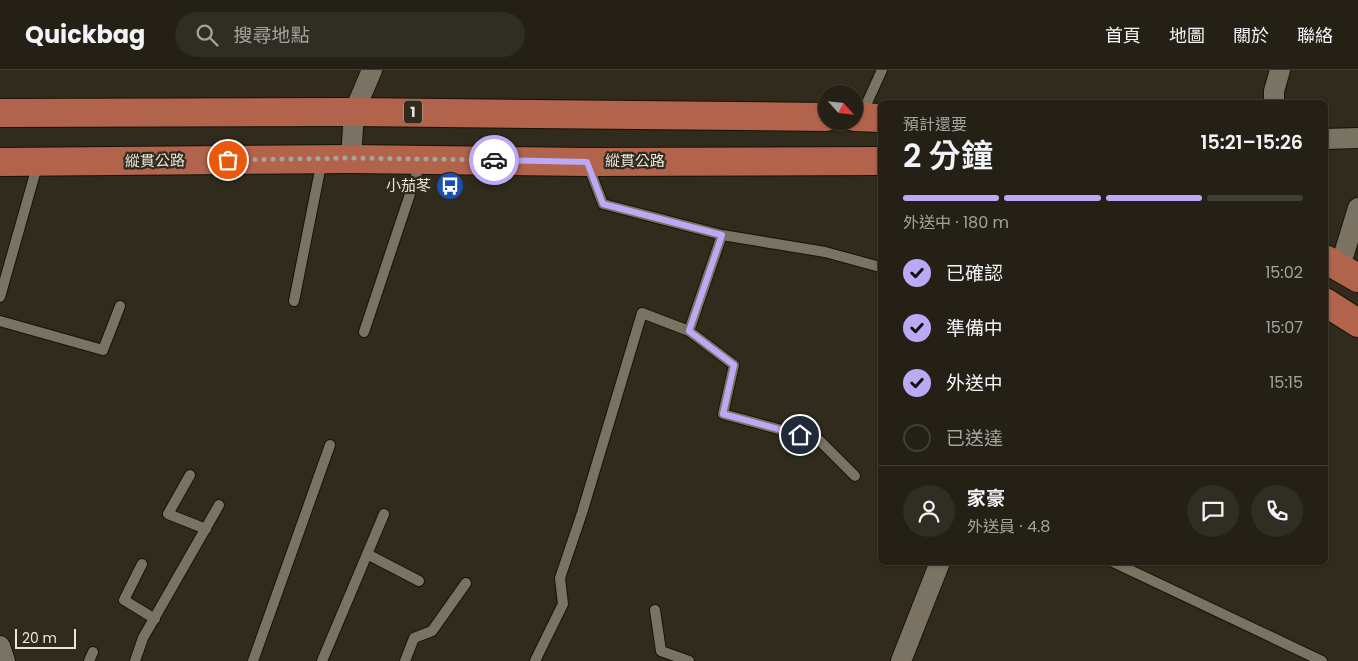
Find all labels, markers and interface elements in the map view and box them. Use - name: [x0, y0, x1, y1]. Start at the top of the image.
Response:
- search box: [175, 12, 525, 57]
- text: Quickbag: [25, 18, 145, 51]
- icon: search: [193, 21, 221, 49]
- text: 搜尋地點: [233, 22, 309, 49]
- text: 首頁: [1105, 23, 1141, 48]
- text: 地圖: [1169, 23, 1205, 48]
- text: 關於: [1233, 23, 1269, 48]
- text: 聯絡: [1297, 23, 1333, 48]
- north arrow: [818, 85, 862, 130]
- map controls: [818, 85, 863, 130]
- road number: 1: [404, 101, 422, 124]
- text: 預計還要: [903, 113, 967, 136]
- text: 15:21–15:26: [1201, 129, 1303, 156]
- text: 2 分鐘: [903, 133, 993, 178]
- courier: [469, 135, 519, 185]
- pin: [207, 139, 249, 181]
- icon: bag: [214, 146, 242, 174]
- icon: car: [480, 146, 508, 174]
- street label: 縱貫公路: [125, 149, 185, 172]
- street label: 縱貫公路: [605, 150, 665, 171]
- bus stop icon: 小茄苳: [435, 171, 465, 201]
- place label: 小茄苳: [386, 175, 431, 196]
- text: 外送中 · 180 m: [903, 211, 1009, 234]
- icon: check: [903, 259, 931, 287]
- text: 已確認: [946, 260, 1003, 287]
- text: 15:02: [1265, 261, 1303, 284]
- icon: check: [903, 314, 931, 342]
- text: 準備中: [946, 315, 1003, 342]
- text: 15:07: [1266, 316, 1303, 339]
- icon: check: [903, 369, 931, 397]
- text: 外送中: [946, 370, 1003, 397]
- text: 15:15: [1269, 371, 1303, 394]
- pin: [779, 414, 821, 456]
- icon: home: [786, 421, 814, 449]
- text: 已送達: [946, 425, 1003, 452]
- button: person: [903, 485, 955, 537]
- text: 家豪: [967, 485, 1005, 512]
- button: chat: [1187, 485, 1239, 537]
- button: phone: [1251, 485, 1303, 537]
- text: 外送員 · 4.8: [967, 515, 1050, 538]
- scale bar: [15, 626, 76, 649]
- text: 20 m: [22, 628, 57, 648]

